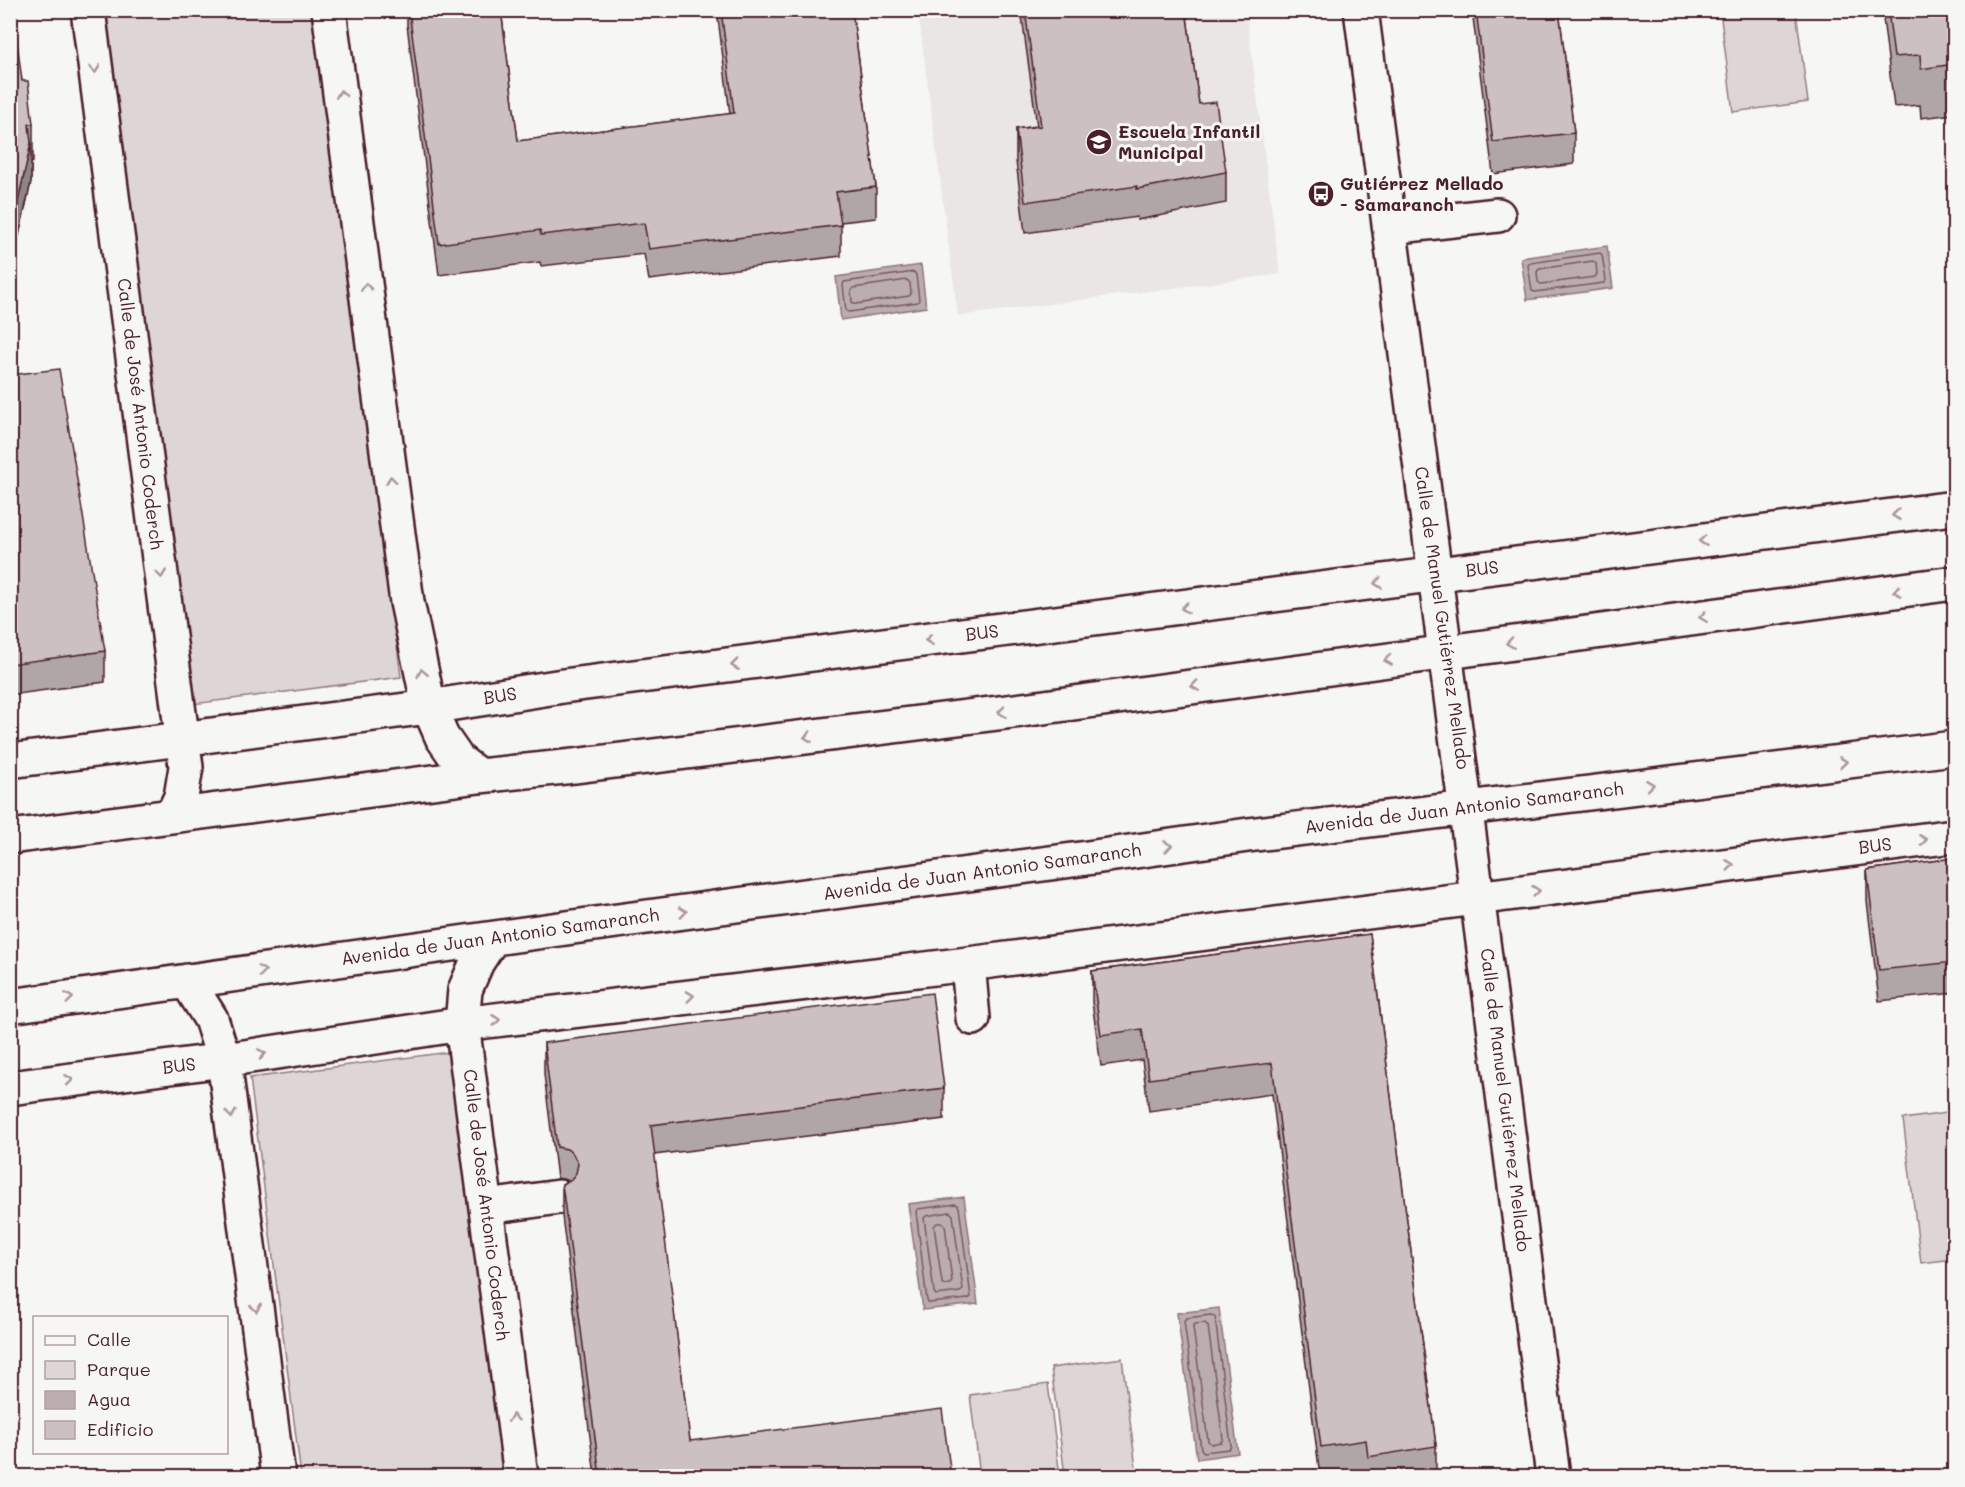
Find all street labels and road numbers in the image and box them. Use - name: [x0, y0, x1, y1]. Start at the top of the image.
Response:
- street label: Calle de José Antonio Coderch: [112, 277, 170, 551]
- street label: Calle de Manuel Gutiérrez Mellado: [1410, 465, 1476, 771]
- street label: BUS: [1464, 554, 1500, 582]
- street label: BUS: [964, 618, 1000, 646]
- street label: BUS: [482, 681, 518, 709]
- street label: Avenida de Juan Antonio Samaranch: [1303, 776, 1625, 838]
- street label: BUS: [1857, 831, 1893, 859]
- street label: Avenida de Juan Antonio Samaranch: [821, 837, 1142, 905]
- street label: Avenida de Juan Antonio Samaranch: [339, 902, 660, 970]
- street label: Calle de Manuel Gutiérrez Mellado: [1475, 947, 1537, 1253]
- street label: BUS: [161, 1051, 197, 1079]
- street label: Calle de José Antonio Coderch: [458, 1068, 516, 1342]

